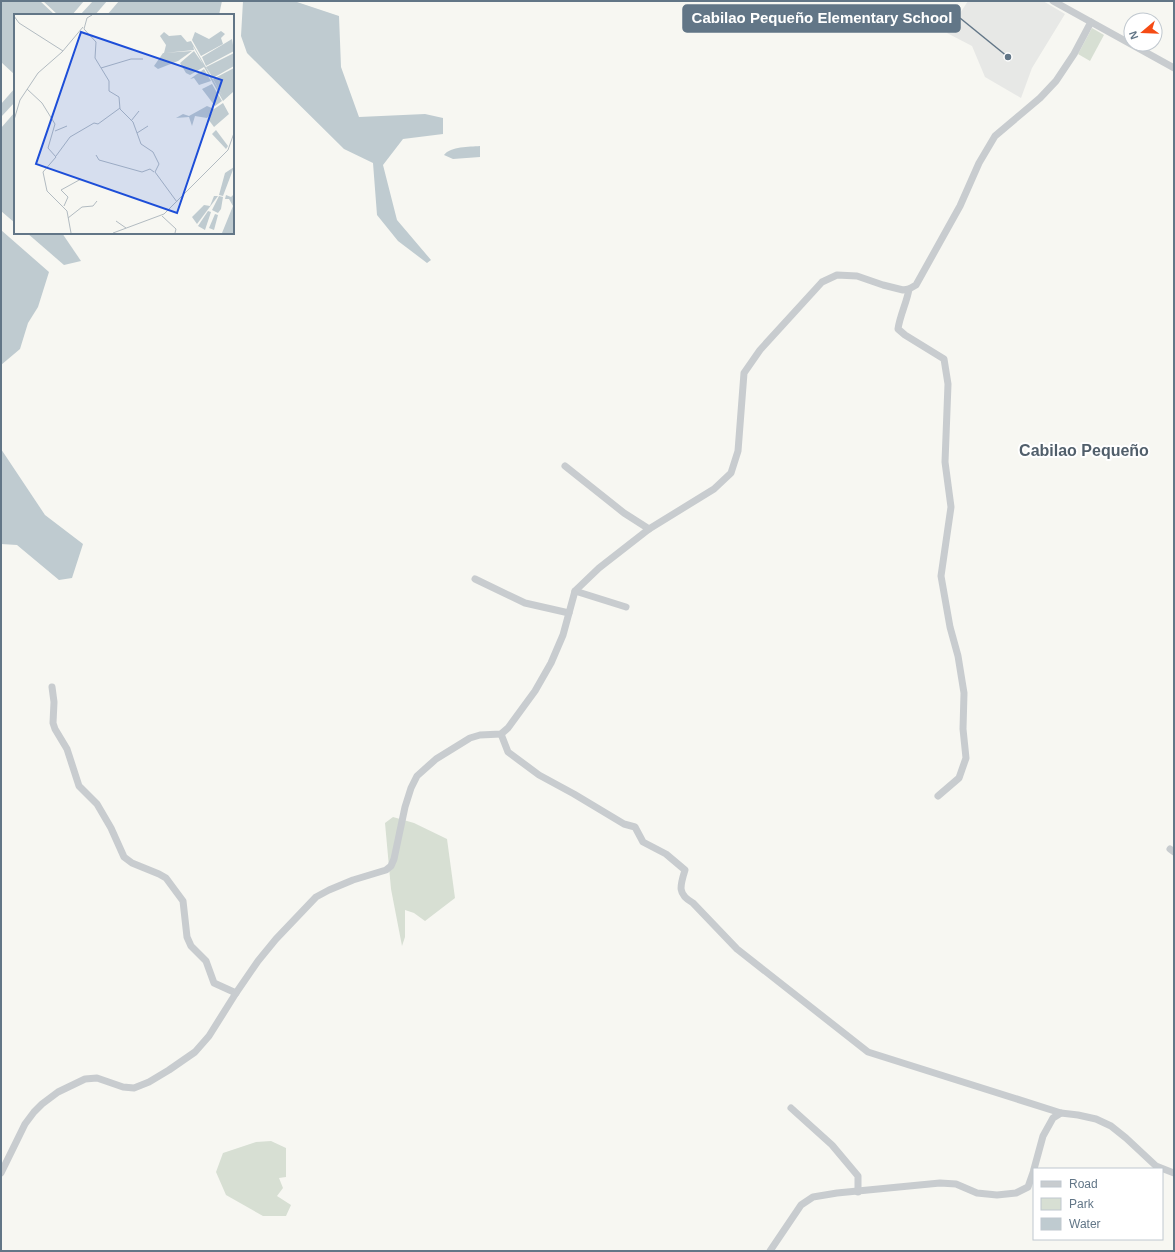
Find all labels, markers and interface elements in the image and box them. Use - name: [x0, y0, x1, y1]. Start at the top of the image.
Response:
- callout: Cabilao Pequeño Elementary School: [683, 5, 960, 32]
- text: Cabilao Pequeño Elementary School: [692, 9, 952, 26]
- north arrow: [1123, 12, 1163, 52]
- inset map: [14, 14, 234, 234]
- text: N: [1127, 29, 1141, 41]
- district label: Cabilao Pequeño: [1019, 442, 1149, 459]
- legend: [1033, 1168, 1163, 1240]
- text: Road: [1069, 1177, 1098, 1191]
- text: Park: [1069, 1197, 1095, 1211]
- text: Water: [1069, 1217, 1101, 1231]

